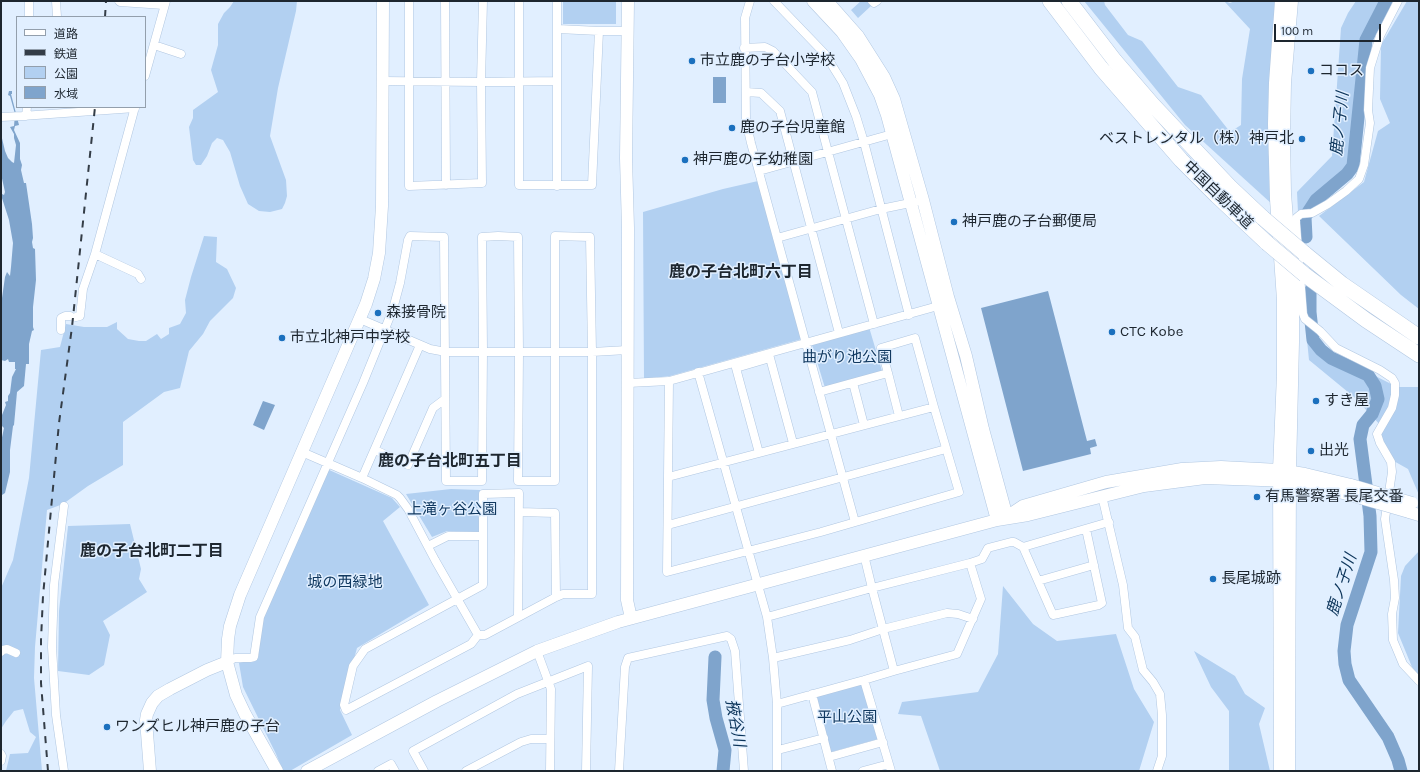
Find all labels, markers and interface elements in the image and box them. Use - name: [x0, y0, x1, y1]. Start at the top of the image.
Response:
- legend: [16, 16, 146, 108]
- scale bar: [1276, 16, 1383, 42]
- text: 100 m: [1281, 24, 1313, 38]
- text: 道路: [54, 27, 78, 41]
- text: 鉄道: [54, 47, 78, 61]
- place label: 市立鹿の子台小学校: [700, 52, 835, 70]
- marker: 市立鹿の子台小学校: [687, 56, 697, 66]
- place label: ココス: [1319, 62, 1364, 80]
- marker: ココス: [1306, 66, 1316, 76]
- text: 公園: [54, 67, 78, 81]
- text: 水域: [54, 87, 78, 101]
- water label: 鹿ノ子川: [1327, 91, 1353, 157]
- place label: 鹿の子台児童館: [740, 119, 845, 137]
- marker: 鹿の子台児童館: [727, 123, 737, 133]
- place label: ベストレンタル（株）神戸北: [1099, 130, 1294, 148]
- marker: ベストレンタル（株）神戸北: [1297, 134, 1307, 144]
- place label: 神戸鹿の子幼稚園: [693, 151, 813, 169]
- marker: 神戸鹿の子幼稚園: [680, 155, 690, 165]
- street label: 中国自動車道: [1179, 157, 1257, 233]
- place label: 神戸鹿の子台郵便局: [962, 213, 1097, 231]
- marker: 神戸鹿の子台郵便局: [949, 217, 959, 227]
- district label: 鹿の子台北町六丁目: [669, 262, 813, 282]
- place label: 森接骨院: [386, 304, 446, 322]
- marker: 森接骨院: [373, 308, 383, 318]
- place label: CTC Kobe: [1120, 323, 1183, 341]
- marker: CTC Kobe: [1107, 327, 1117, 337]
- place label: 市立北神戸中学校: [290, 329, 410, 347]
- marker: 市立北神戸中学校: [277, 333, 287, 343]
- park label: 曲がり池公園: [802, 349, 892, 367]
- place label: すき屋: [1324, 392, 1369, 410]
- marker: すき屋: [1311, 396, 1321, 406]
- place label: 出光: [1319, 442, 1349, 460]
- marker: 出光: [1306, 446, 1316, 456]
- district label: 鹿の子台北町五丁目: [378, 451, 522, 471]
- place label: 有馬警察署 長尾交番: [1265, 488, 1404, 506]
- marker: 有馬警察署 長尾交番: [1252, 492, 1262, 502]
- park label: 上滝ヶ谷公園: [407, 501, 497, 519]
- district label: 鹿の子台北町二丁目: [80, 541, 224, 561]
- water label: 鹿ノ子川: [1323, 552, 1361, 618]
- place label: 長尾城跡: [1221, 570, 1281, 588]
- park label: 城の西緑地: [308, 574, 382, 592]
- marker: 長尾城跡: [1208, 574, 1218, 584]
- water label: 掖谷川: [721, 698, 749, 748]
- park label: 平山公園: [817, 709, 877, 727]
- place label: ワンズヒル神戸鹿の子台: [115, 718, 280, 736]
- marker: ワンズヒル神戸鹿の子台: [102, 722, 112, 732]

